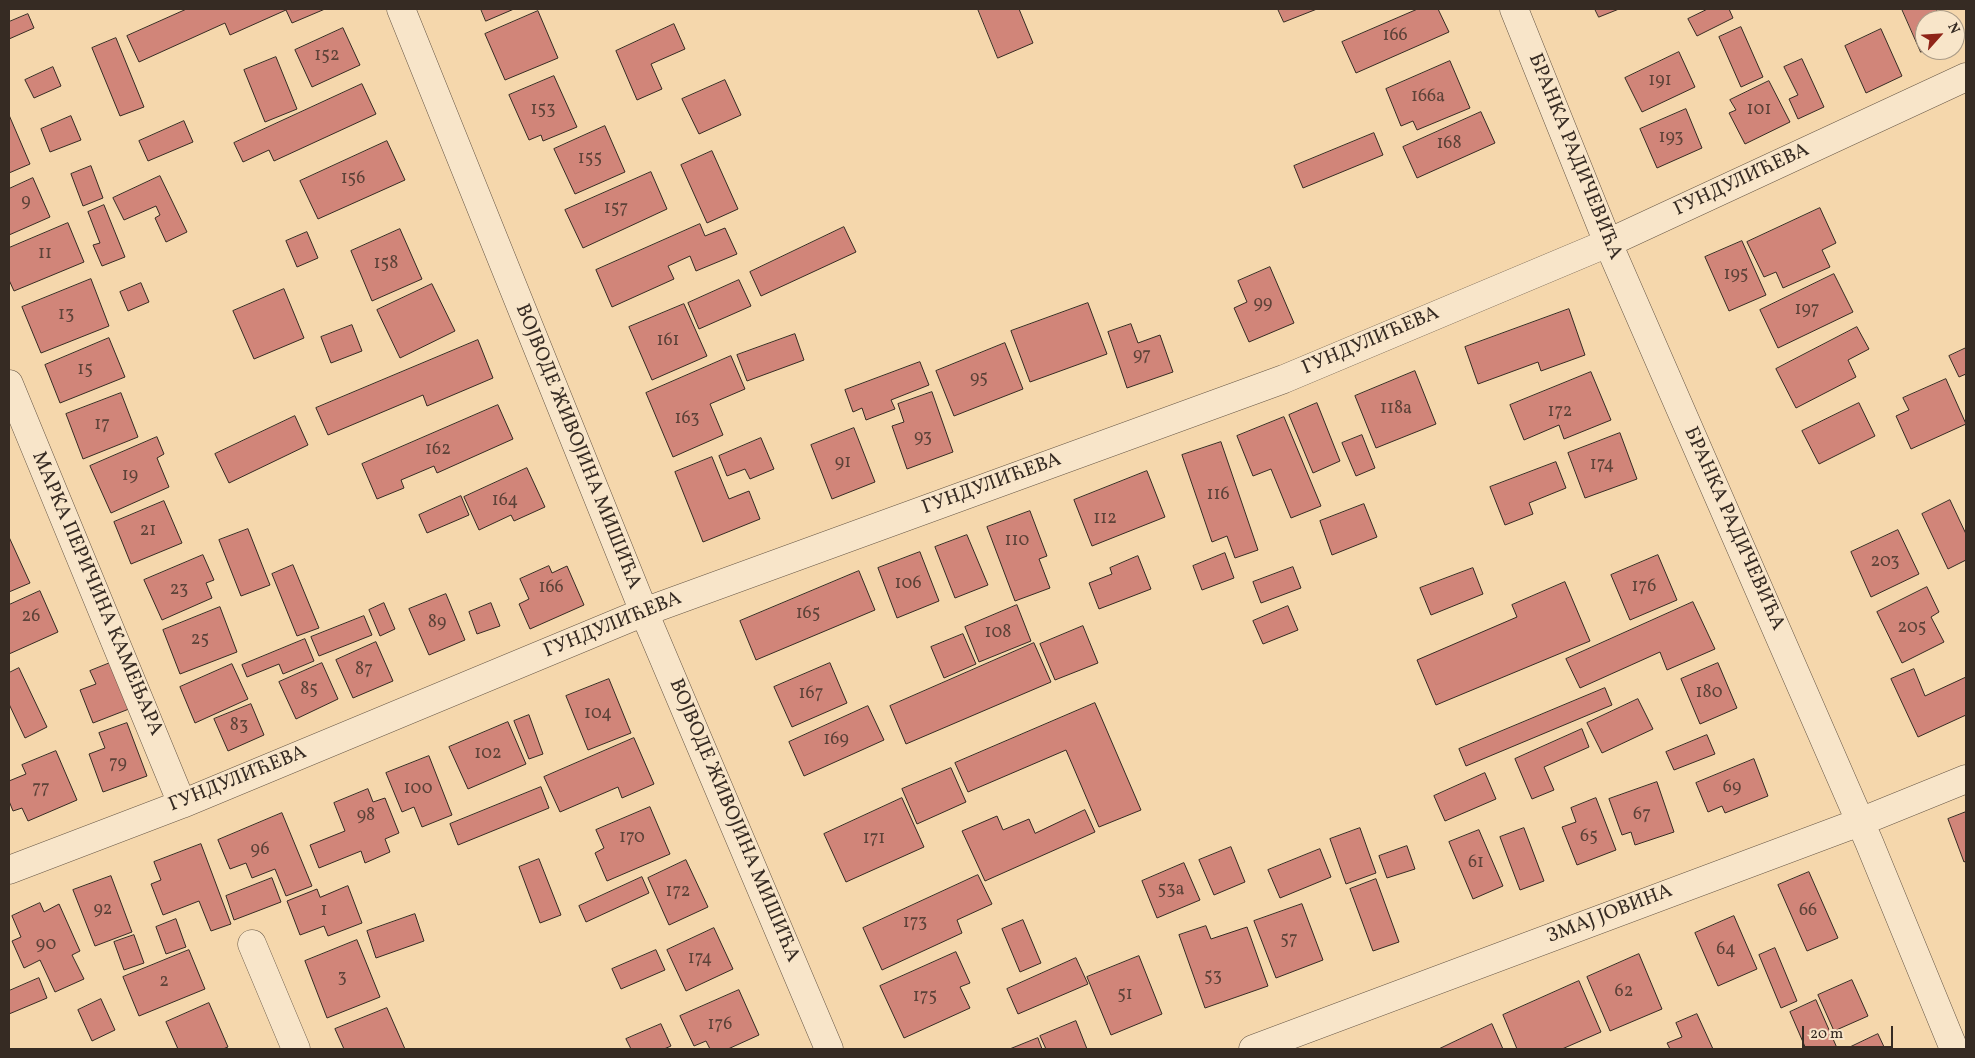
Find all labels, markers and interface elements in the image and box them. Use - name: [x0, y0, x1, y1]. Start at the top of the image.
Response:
- north arrow: [1915, 10, 1965, 60]
- text: N: [1942, 20, 1964, 37]
- house number: 166: [1382, 26, 1408, 48]
- house number: 152: [314, 46, 340, 68]
- street label: БРАНКА РАДИЧЕВИЋА: [1522, 50, 1626, 264]
- house number: 191: [1648, 71, 1672, 93]
- house number: 166a: [1411, 87, 1445, 109]
- house number: 153: [531, 100, 555, 122]
- house number: 101: [1747, 100, 1771, 122]
- house number: 193: [1658, 128, 1684, 150]
- house number: 168: [1436, 134, 1462, 156]
- street label: ГУНДУЛИЋЕВА: [1671, 139, 1813, 223]
- house number: 155: [578, 149, 602, 171]
- house number: 156: [341, 169, 365, 191]
- house number: 9: [21, 192, 31, 214]
- house number: 157: [604, 199, 628, 221]
- house number: 11: [38, 244, 52, 266]
- house number: 158: [374, 254, 398, 276]
- house number: 195: [1724, 265, 1748, 287]
- house number: 99: [1254, 294, 1272, 316]
- house number: 197: [1794, 300, 1820, 322]
- street label: ВОЈВОДЕ ЖИВОЈИНА МИШИЋА: [509, 301, 645, 593]
- street label: ГУНДУЛИЋЕВА: [1299, 302, 1443, 382]
- house number: 13: [58, 305, 74, 327]
- house number: 161: [656, 331, 680, 353]
- house number: 97: [1133, 346, 1151, 368]
- house number: 15: [77, 360, 93, 382]
- house number: 95: [970, 369, 988, 391]
- house number: 118a: [1380, 399, 1412, 421]
- house number: 172: [1547, 402, 1573, 424]
- house number: 163: [674, 409, 700, 431]
- house number: 17: [94, 415, 110, 437]
- street label: БРАНКА РАДИЧЕВИЋА: [1677, 424, 1789, 634]
- house number: 93: [914, 428, 932, 450]
- house number: 162: [425, 440, 451, 462]
- street label: МАРКА ПЕРИЧИНА КАМЕЊАРА: [25, 448, 167, 740]
- street label: ГУНДУЛИЋЕВА: [919, 449, 1065, 521]
- house number: 91: [835, 453, 851, 475]
- house number: 174: [1590, 455, 1614, 477]
- house number: 19: [122, 466, 138, 488]
- house number: 116: [1206, 485, 1230, 507]
- house number: 164: [492, 491, 518, 513]
- house number: 112: [1093, 509, 1117, 531]
- house number: 21: [140, 521, 156, 543]
- house number: 110: [1005, 531, 1029, 553]
- house number: 203: [1870, 552, 1900, 574]
- house number: 106: [894, 574, 922, 596]
- house number: 176: [1632, 577, 1656, 599]
- house number: 166: [538, 578, 564, 600]
- house number: 23: [170, 580, 188, 602]
- street label: ГУНДУЛИЋЕВА: [541, 587, 685, 665]
- house number: 165: [796, 604, 820, 626]
- house number: 26: [22, 607, 40, 629]
- house number: 89: [428, 613, 446, 635]
- house number: 205: [1898, 618, 1926, 640]
- house number: 108: [985, 623, 1011, 645]
- house number: 25: [191, 630, 209, 652]
- house number: 87: [355, 660, 373, 682]
- street label: ВОЈВОДЕ ЖИВОЈИНА МИШИЋА: [662, 676, 804, 966]
- house number: 85: [300, 680, 318, 702]
- house number: 180: [1696, 683, 1722, 705]
- house number: 167: [799, 684, 823, 706]
- house number: 104: [584, 704, 612, 726]
- house number: 83: [230, 716, 248, 738]
- house number: 169: [823, 730, 849, 752]
- street label: ГУНДУЛИЋЕВА: [166, 741, 310, 819]
- house number: 102: [474, 744, 502, 766]
- house number: 79: [109, 754, 127, 776]
- house number: 69: [1723, 778, 1741, 800]
- house number: 77: [32, 779, 50, 801]
- house number: 100: [404, 779, 432, 801]
- house number: 67: [1633, 805, 1651, 827]
- house number: 98: [357, 806, 375, 828]
- house number: 65: [1580, 827, 1598, 849]
- house number: 170: [619, 828, 645, 850]
- house number: 171: [863, 829, 885, 851]
- house number: 96: [250, 840, 270, 862]
- house number: 61: [1468, 853, 1484, 875]
- house number: 53a: [1158, 880, 1184, 902]
- street label: ЗМАЈ ЈОВИНА: [1544, 880, 1676, 950]
- house number: 172: [665, 882, 691, 904]
- house number: 92: [93, 900, 113, 922]
- house number: 1: [321, 901, 327, 923]
- house number: 66: [1799, 901, 1817, 923]
- house number: 173: [903, 913, 927, 935]
- house number: 57: [1280, 930, 1298, 952]
- house number: 90: [36, 935, 56, 957]
- house number: 64: [1716, 940, 1736, 962]
- house number: 174: [688, 949, 712, 971]
- house number: 53: [1204, 967, 1222, 989]
- house number: 3: [337, 968, 347, 990]
- house number: 2: [159, 972, 169, 994]
- house number: 62: [1615, 982, 1633, 1004]
- house number: 51: [1117, 985, 1133, 1007]
- house number: 175: [913, 987, 937, 1009]
- house number: 176: [708, 1015, 732, 1037]
- scale bar: [1805, 1016, 1896, 1048]
- text: 20 m: [1810, 1024, 1843, 1045]

